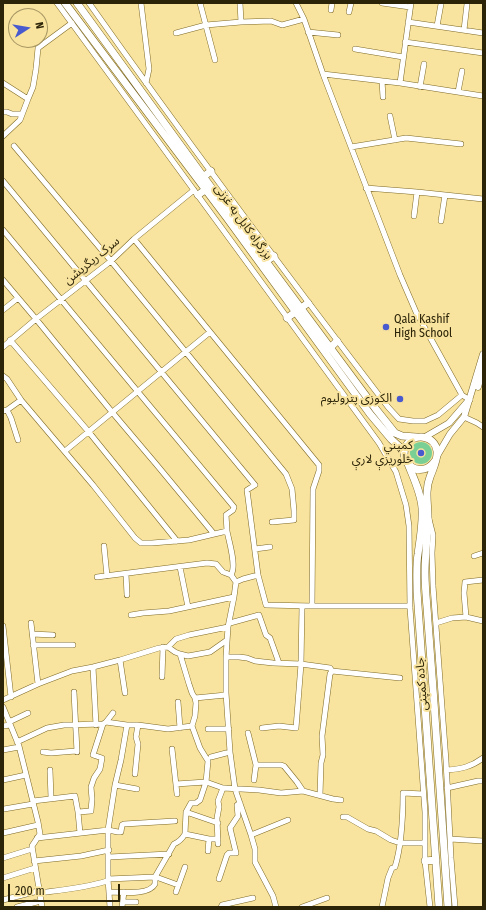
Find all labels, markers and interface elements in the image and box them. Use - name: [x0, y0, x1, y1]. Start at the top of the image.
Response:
- north arrow: [8, 8, 48, 48]
- text: N: [32, 21, 46, 30]
- street label: بزرگراه کابل به غزنی: [211, 182, 275, 262]
- street label: سرک ریگریشن: [61, 234, 123, 288]
- place label: Qala Kashif High School: [394, 313, 452, 341]
- marker: Qala Kashif High School: [381, 322, 391, 332]
- place label: الکوزی پترولیوم: [321, 392, 392, 406]
- marker: الکوزی پترولیوم: [395, 394, 405, 404]
- place label: کمپني څلوريزې لارې: [352, 439, 413, 467]
- marker: کمپني څلوريزې لارې: [416, 448, 426, 458]
- street label: جاده کمپنی: [413, 657, 431, 711]
- scale bar: [10, 876, 122, 902]
- text: 200 m: [15, 884, 45, 898]

